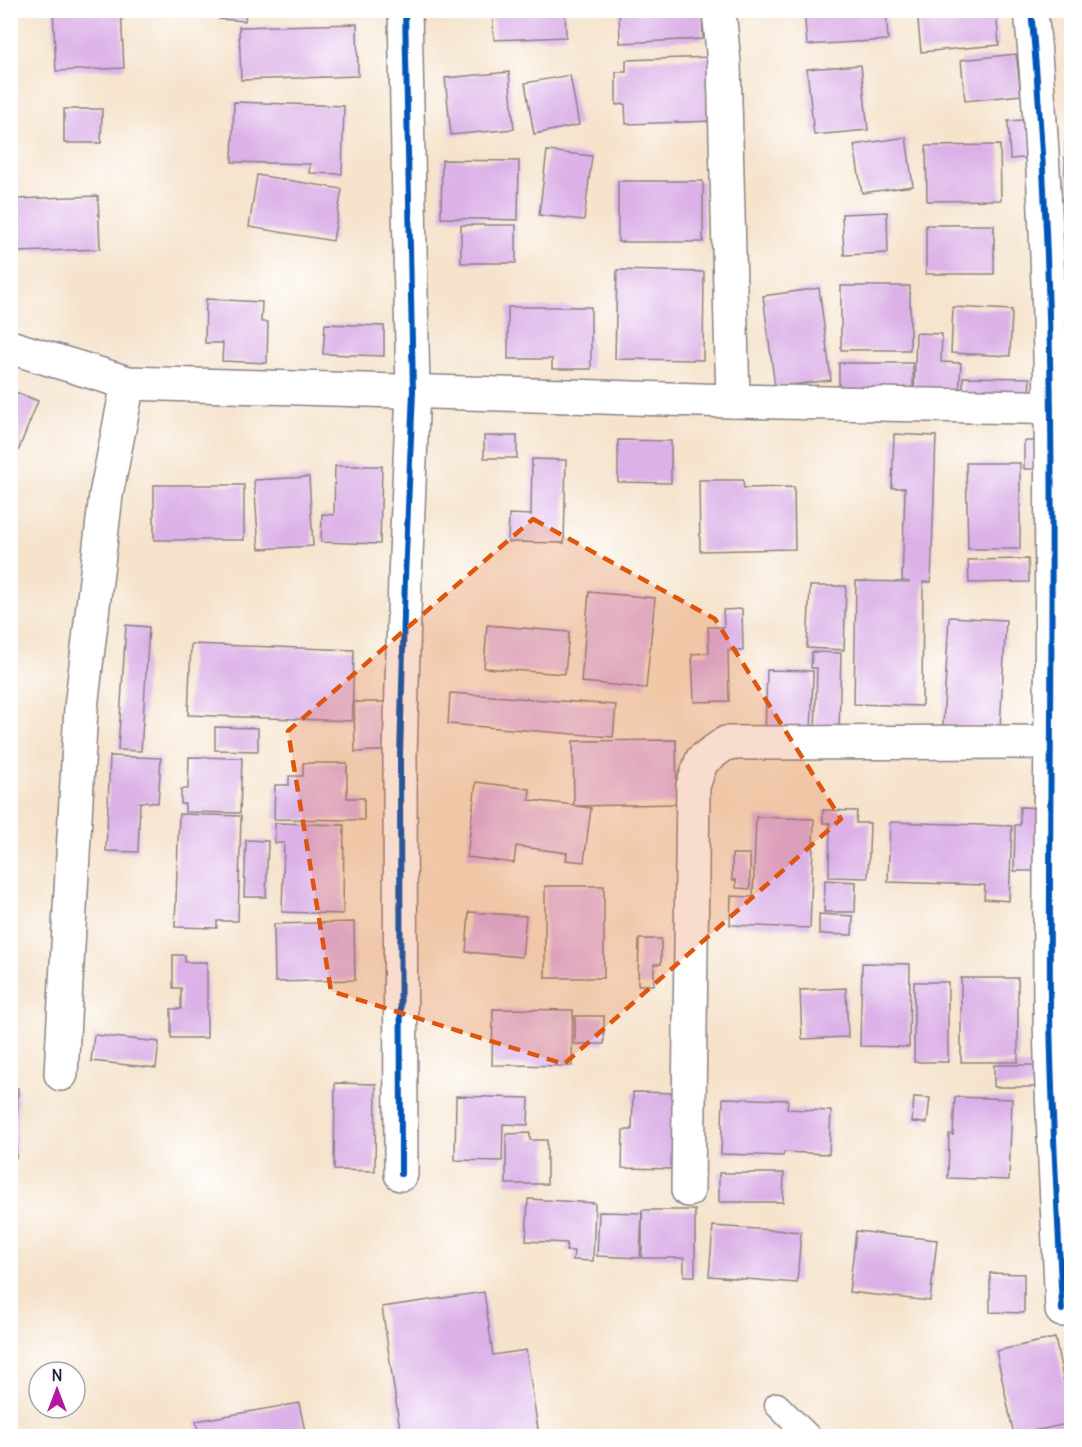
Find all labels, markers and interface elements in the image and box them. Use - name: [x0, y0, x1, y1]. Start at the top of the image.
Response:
- north arrow: [27, 1360, 87, 1420]
- text: N: [51, 1365, 63, 1385]

